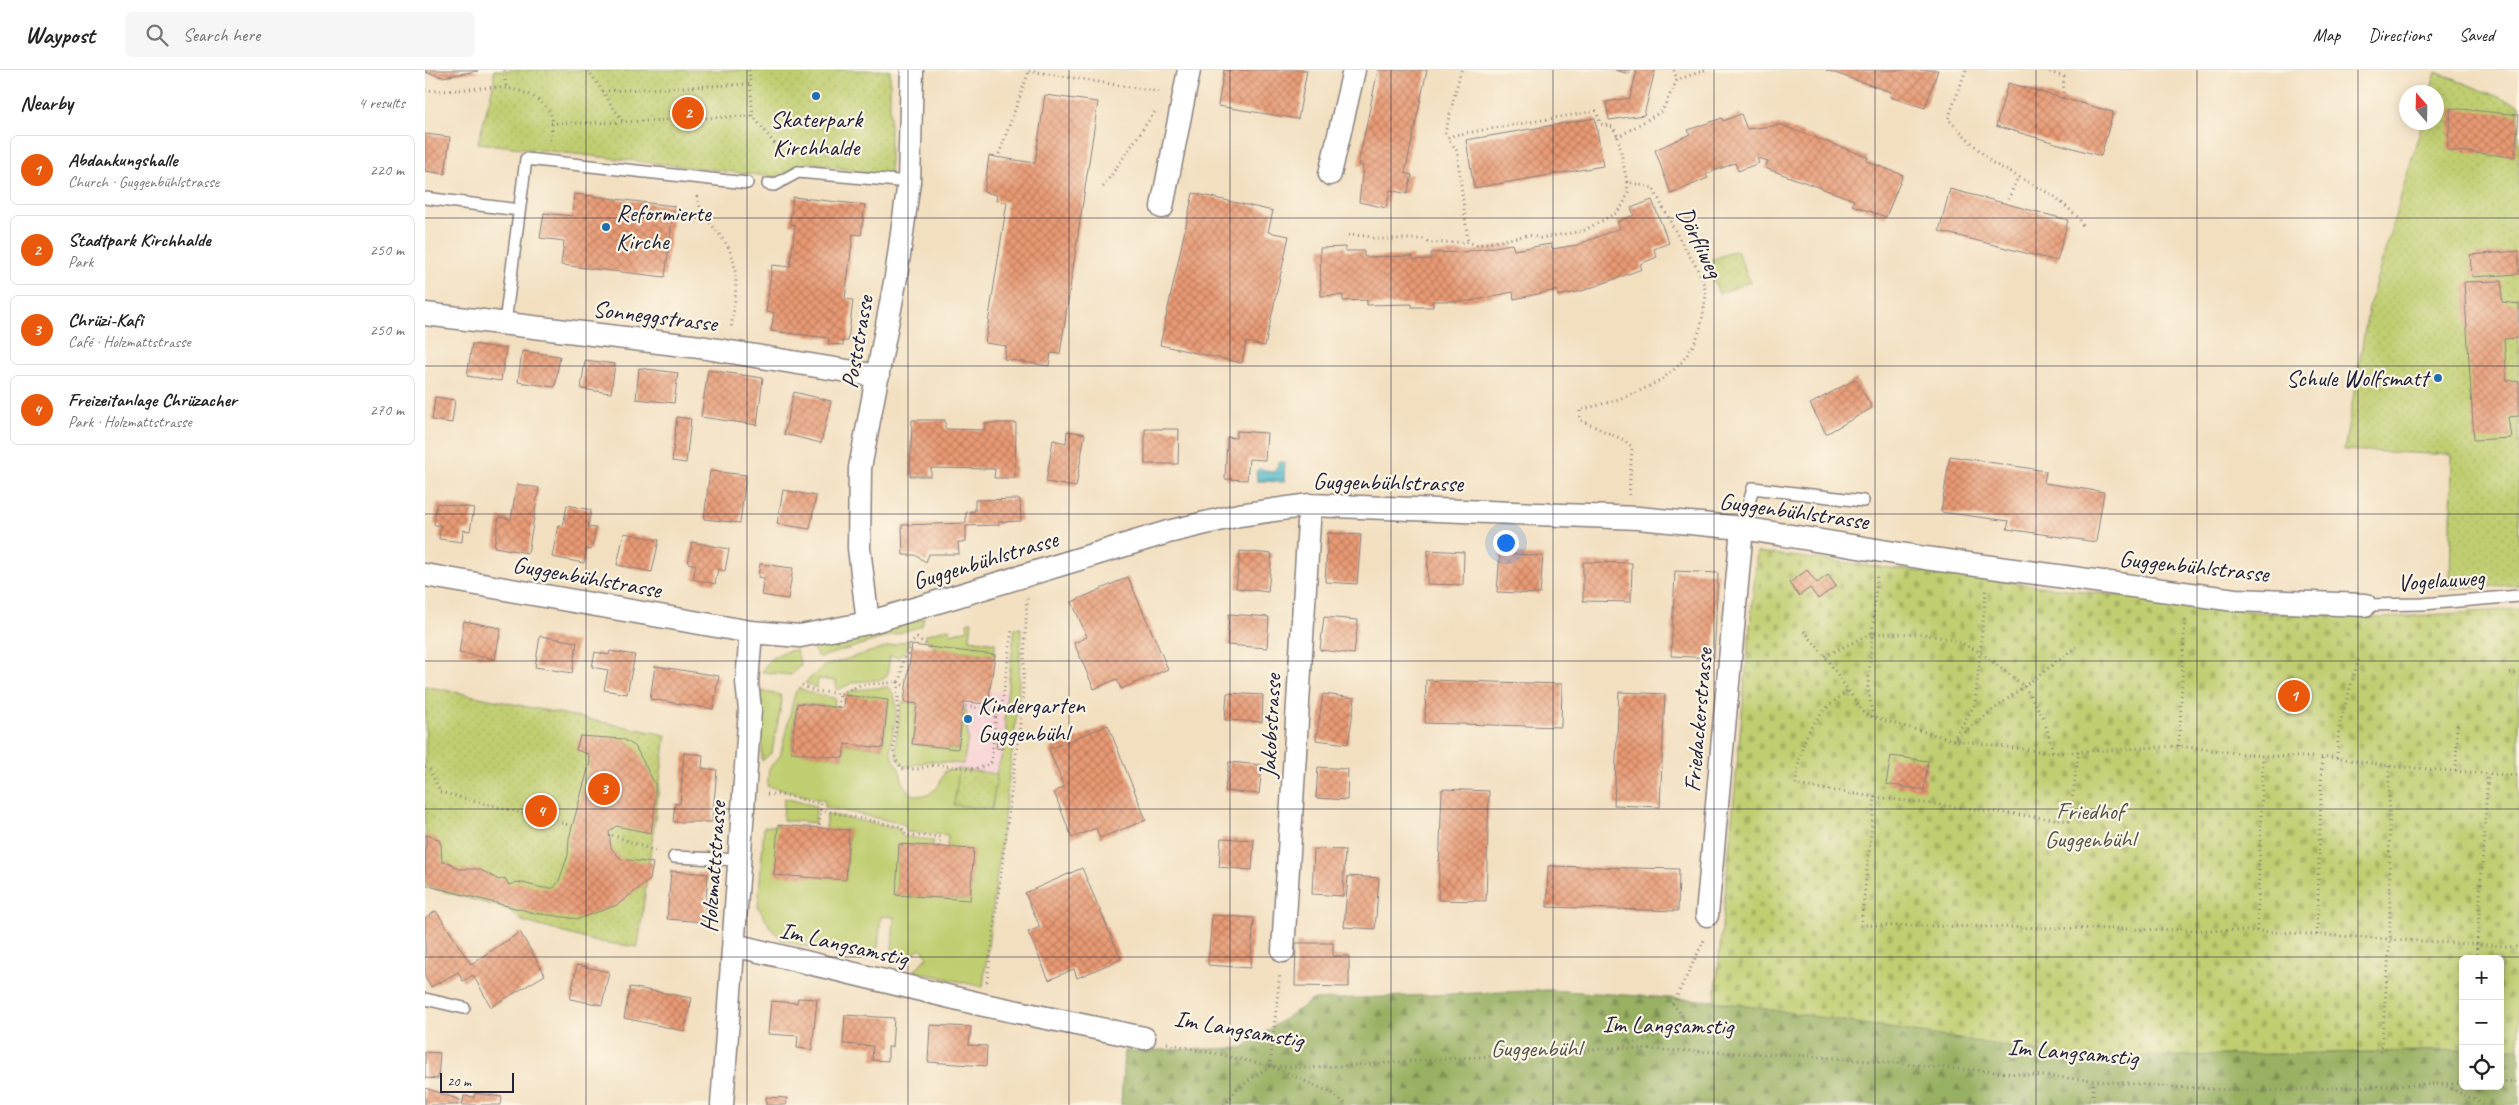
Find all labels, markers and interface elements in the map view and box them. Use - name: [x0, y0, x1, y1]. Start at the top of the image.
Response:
- search box: [125, 12, 475, 57]
- text: Waypost: [25, 20, 95, 50]
- icon: search: [143, 21, 171, 49]
- text: Search here: [183, 23, 260, 47]
- text: Map: [2313, 24, 2340, 46]
- text: Directions: [2368, 24, 2431, 46]
- text: Saved: [2459, 24, 2494, 46]
- north arrow: [2399, 85, 2444, 130]
- text: Nearby: [20, 90, 73, 116]
- marker: Skaterpark Kirchhalde: [810, 90, 822, 102]
- text: 4 results: [358, 93, 405, 113]
- pin: 2: [672, 94, 704, 132]
- place label: Skaterpark Kirchhalde: [770, 104, 864, 162]
- text: Abdankungshalle: [68, 148, 177, 172]
- text: 1: [33, 160, 41, 180]
- text: 220 m: [370, 160, 404, 180]
- text: Church · Guggenbühlstrasse: [68, 172, 219, 192]
- place label: Reformierte Kirche: [616, 198, 713, 256]
- street label: Dörfliweg: [1670, 202, 1731, 284]
- marker: Reformierte Kirche: [600, 221, 612, 233]
- text: Stadtpark Kirchhalde: [68, 228, 211, 252]
- text: 2: [33, 240, 41, 260]
- text: 250 m: [370, 240, 404, 260]
- text: Park: [68, 252, 93, 272]
- street label: Poststrasse: [834, 291, 880, 391]
- street label: Sonneggstrasse: [591, 293, 721, 339]
- text: Chrüzi-Kafi: [68, 308, 142, 332]
- text: 3: [33, 320, 41, 340]
- text: 250 m: [370, 320, 404, 340]
- text: Café · Holzmattstrasse: [68, 332, 191, 352]
- place label: Schule Wolfsmatt: [2286, 363, 2431, 393]
- marker: Schule Wolfsmatt: [2432, 372, 2444, 384]
- text: Freizeitanlage Chrüzacher: [68, 388, 237, 412]
- text: 4: [33, 400, 41, 420]
- text: 270 m: [370, 400, 404, 420]
- text: Park · Holzmattstrasse: [68, 412, 192, 432]
- street label: Guggenbühlstrasse: [1313, 466, 1466, 498]
- street label: Guggenbühlstrasse: [1718, 486, 1873, 537]
- street label: Guggenbühlstrasse: [909, 523, 1063, 596]
- your location: [1493, 530, 1519, 556]
- street label: Guggenbühlstrasse: [2118, 543, 2272, 589]
- street label: Guggenbühlstrasse: [510, 549, 666, 605]
- street label: Vogelauweg: [2396, 562, 2487, 598]
- street label: Friedackerstrasse: [1677, 645, 1719, 793]
- street label: Jakobstrasse: [1252, 671, 1288, 780]
- pin: 1: [2278, 677, 2310, 715]
- place label: Kindergarten Guggenbühl: [978, 690, 1086, 748]
- marker: Kindergarten Guggenbühl: [962, 713, 974, 725]
- pin: 3: [588, 770, 620, 808]
- pin: 4: [525, 792, 557, 830]
- park label: Friedhof Guggenbühl: [2045, 796, 2139, 854]
- street label: Holzmattstrasse: [693, 798, 733, 934]
- street label: Im Langsamstig: [777, 915, 913, 974]
- map controls: [2459, 955, 2504, 1090]
- button: +: [2459, 955, 2504, 1000]
- button: −: [2459, 1000, 2504, 1045]
- street label: Im Langsamstig: [1172, 1003, 1308, 1056]
- street label: Im Langsamstig: [1602, 1009, 1736, 1041]
- street label: Im Langsamstig: [2007, 1031, 2142, 1073]
- park label: Guggenbühl: [1491, 1033, 1585, 1063]
- button: locate: [2459, 1045, 2504, 1090]
- scale bar: [440, 1070, 514, 1093]
- text: 20 m: [447, 1073, 471, 1090]

